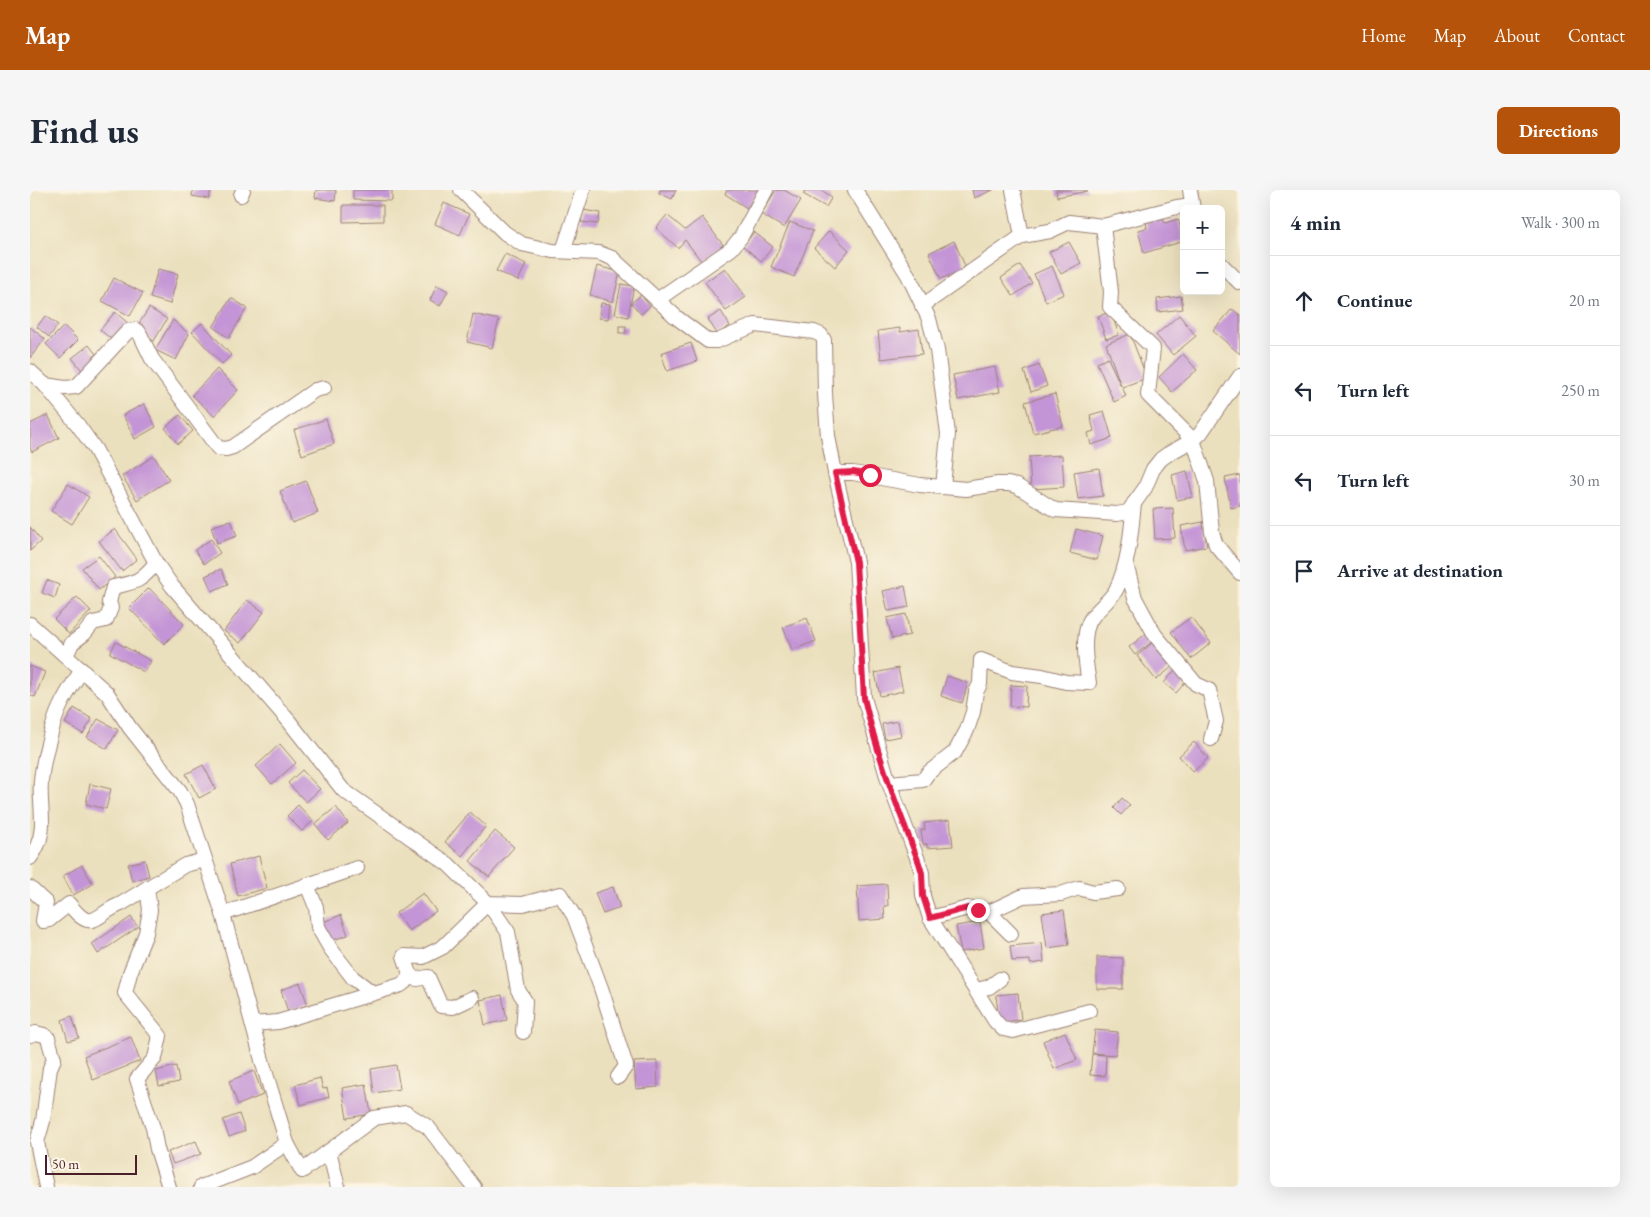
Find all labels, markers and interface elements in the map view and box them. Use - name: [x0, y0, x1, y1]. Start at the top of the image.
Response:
- text: Map: [25, 20, 70, 51]
- text: Home: [1361, 24, 1406, 47]
- text: Map: [1434, 24, 1466, 47]
- text: About: [1494, 24, 1540, 47]
- text: Contact: [1568, 24, 1625, 47]
- button: Directions: [1497, 107, 1620, 154]
- text: Find us: [30, 108, 139, 153]
- map controls: [1180, 205, 1225, 295]
- button: +: [1180, 205, 1225, 250]
- text: 4 min: [1290, 209, 1341, 236]
- text: Walk · 300 m: [1521, 212, 1600, 233]
- button: −: [1180, 250, 1225, 295]
- icon: ahead: [1290, 287, 1318, 315]
- text: Continue: [1337, 288, 1412, 313]
- text: 20 m: [1569, 290, 1600, 311]
- icon: left: [1290, 377, 1318, 405]
- text: Turn left: [1337, 378, 1409, 403]
- text: 250 m: [1561, 380, 1600, 401]
- route start: [859, 464, 882, 487]
- icon: left: [1290, 467, 1318, 495]
- text: Turn left: [1337, 468, 1409, 493]
- text: 30 m: [1569, 470, 1600, 491]
- icon: arrive: [1290, 557, 1318, 585]
- text: Arrive at destination: [1337, 558, 1503, 583]
- route end: [967, 899, 990, 922]
- scale bar: [45, 1152, 138, 1175]
- text: 50 m: [52, 1155, 79, 1173]

